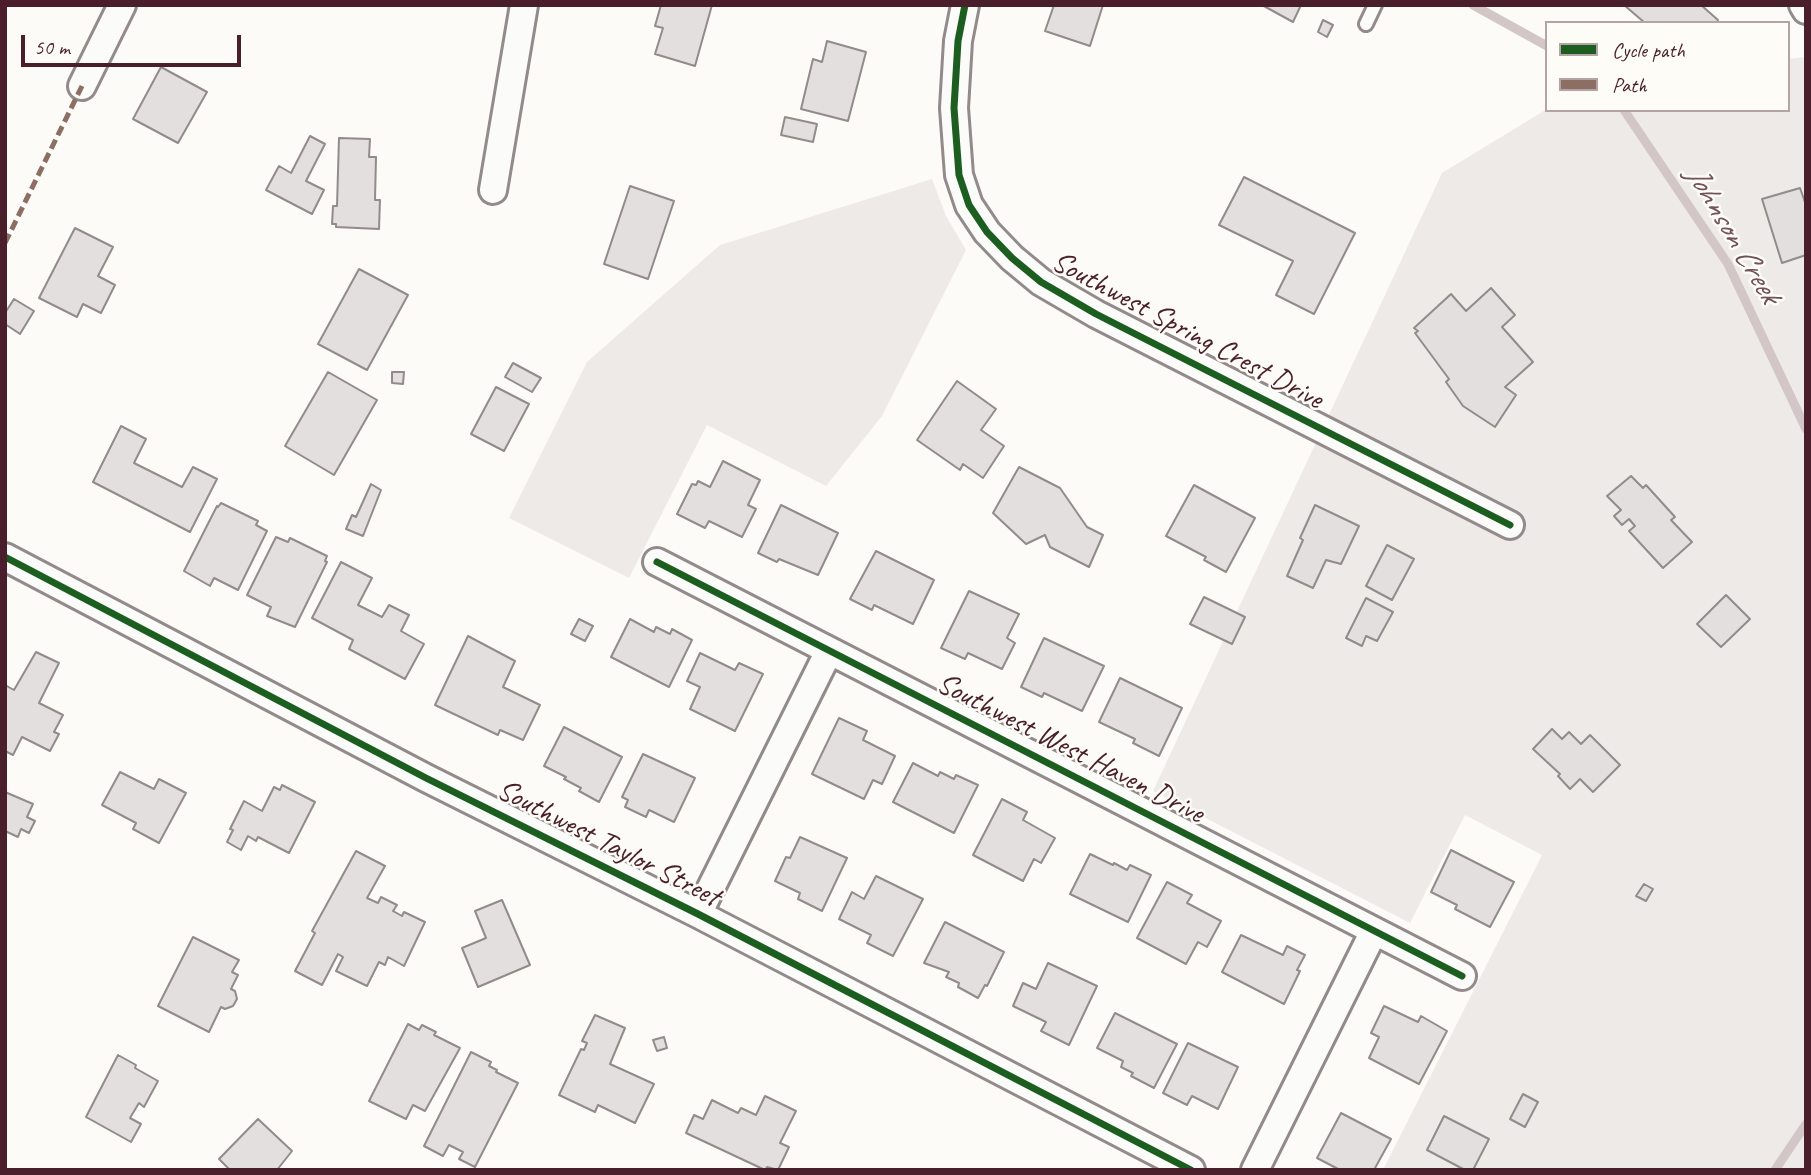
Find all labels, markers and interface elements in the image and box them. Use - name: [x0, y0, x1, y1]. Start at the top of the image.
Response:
- scale bar: [24, 21, 245, 65]
- legend: [1545, 21, 1790, 112]
- text: 50 m: [34, 34, 70, 60]
- text: Cycle path: [1612, 37, 1685, 63]
- text: Path: [1612, 72, 1647, 98]
- water label: Johnson Creek: [1676, 159, 1788, 311]
- street label: Southwest Spring Crest Drive: [1045, 244, 1329, 418]
- street label: Southwest West Haven Drive: [930, 666, 1210, 832]
- street label: Southwest Taylor Street: [491, 772, 725, 916]

